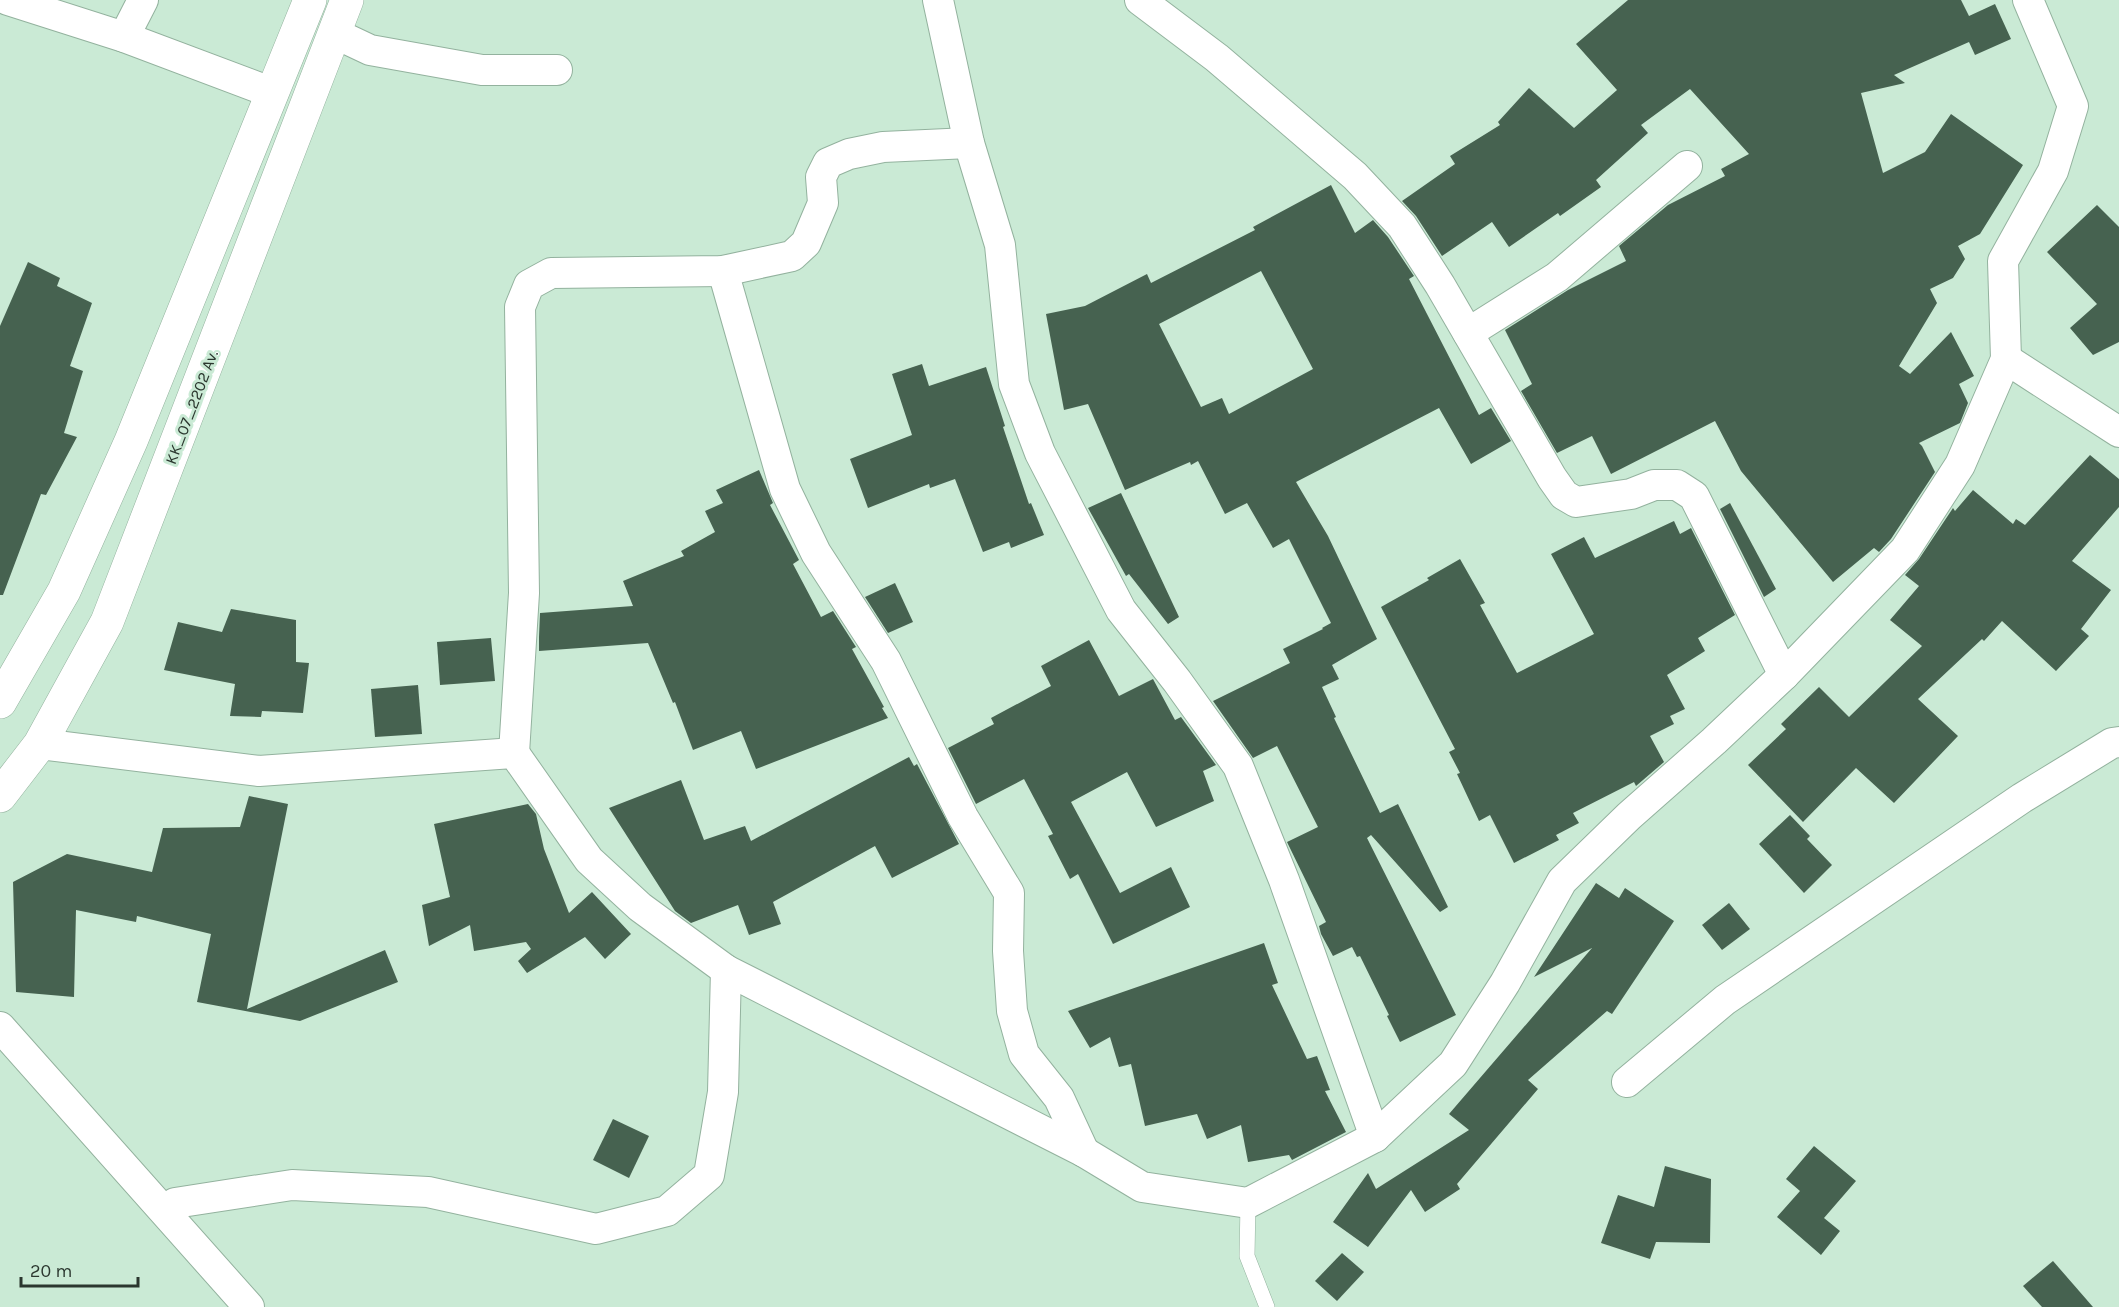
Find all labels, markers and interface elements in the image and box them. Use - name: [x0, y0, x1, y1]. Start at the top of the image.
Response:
- street label: KK_07_2202 Av.: [161, 347, 222, 467]
- scale bar: [21, 1250, 138, 1288]
- text: 20 m: [30, 1260, 72, 1282]

